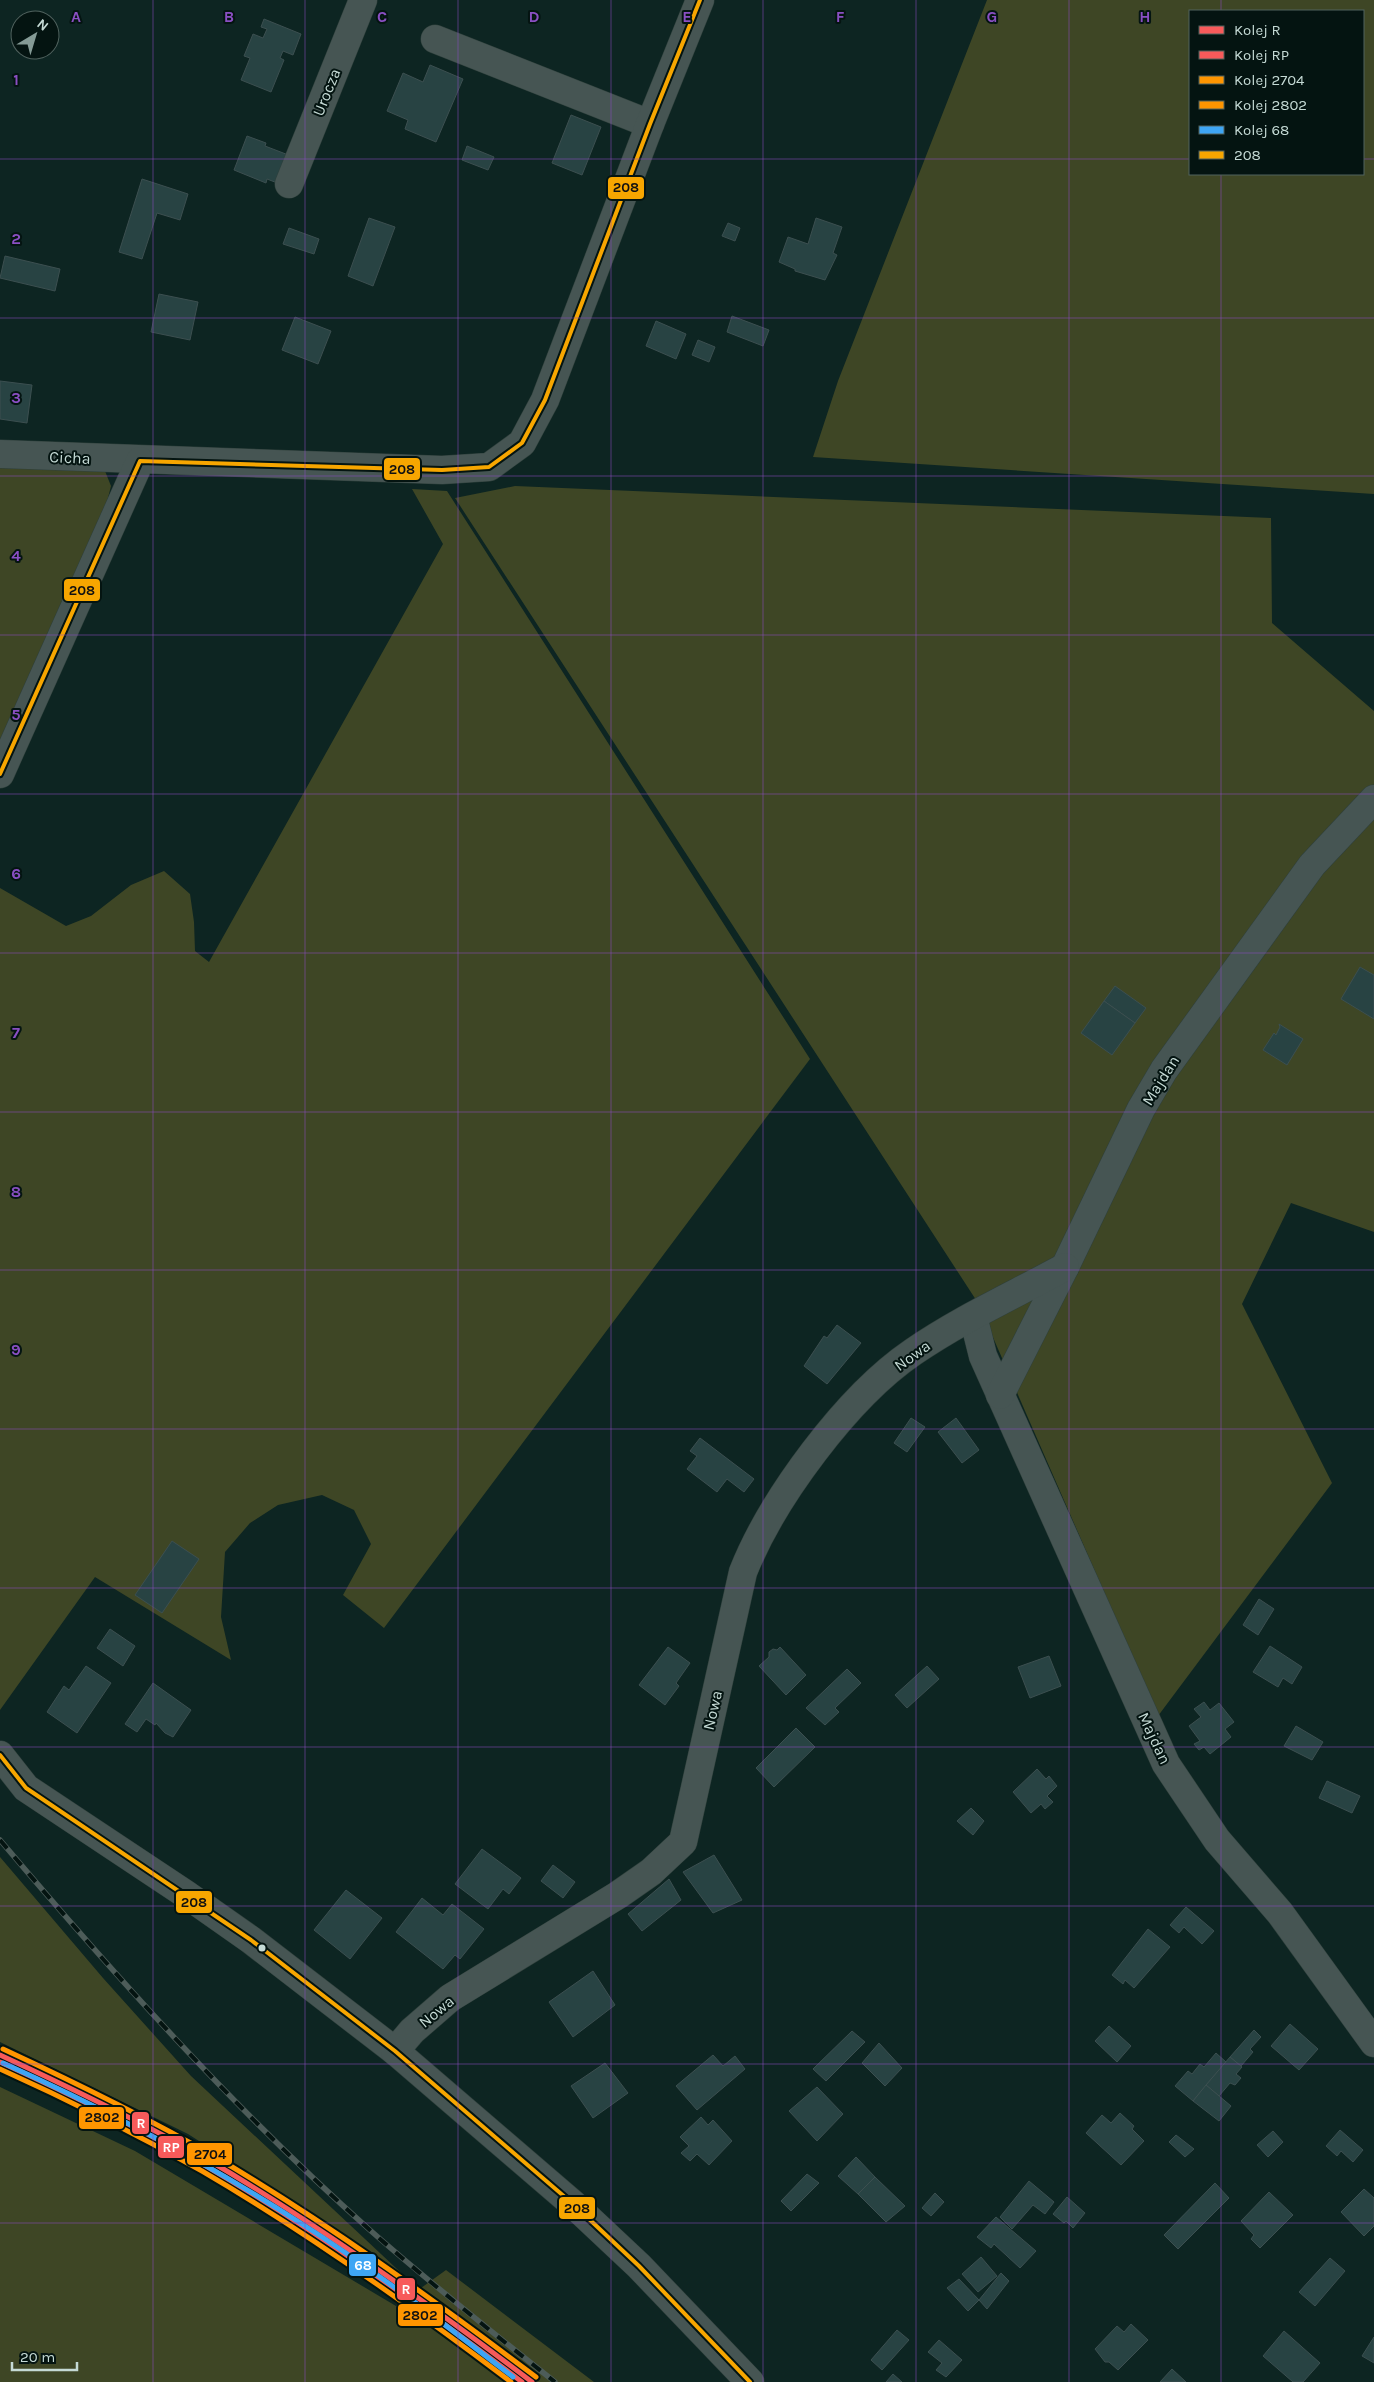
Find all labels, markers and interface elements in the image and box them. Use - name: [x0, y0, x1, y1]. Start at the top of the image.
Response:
- text: A: [71, 7, 81, 26]
- text: B: [224, 7, 234, 26]
- text: C: [377, 7, 387, 26]
- text: D: [529, 7, 540, 26]
- text: E: [682, 7, 692, 26]
- text: F: [836, 7, 845, 26]
- text: G: [987, 7, 997, 26]
- text: H: [1139, 7, 1151, 26]
- north arrow: [10, 10, 60, 60]
- legend: [1189, 10, 1364, 175]
- text: N: [34, 15, 52, 35]
- text: Kolej R: [1234, 21, 1281, 39]
- text: Kolej RP: [1234, 46, 1289, 64]
- street label: Urocza: [308, 66, 345, 119]
- text: 1: [13, 70, 19, 89]
- text: Kolej 2704: [1234, 71, 1305, 89]
- text: Kolej 2802: [1234, 96, 1307, 114]
- text: Kolej 68: [1234, 121, 1289, 139]
- text: 208: [1234, 146, 1261, 164]
- line badge: 208: [607, 176, 645, 200]
- text: 208: [613, 179, 639, 196]
- text: 2: [11, 229, 21, 248]
- text: 3: [11, 388, 21, 407]
- street label: Cicha: [49, 447, 91, 468]
- line badge: 208: [383, 457, 421, 481]
- text: 208: [389, 461, 415, 478]
- text: 4: [11, 546, 21, 565]
- line badge: 208: [63, 578, 101, 602]
- text: 208: [69, 582, 95, 599]
- text: 5: [11, 705, 21, 724]
- text: 6: [11, 864, 21, 883]
- text: 7: [12, 1023, 20, 1042]
- street label: Majdan: [1138, 1052, 1183, 1109]
- text: 8: [11, 1182, 21, 1201]
- street label: Nowa: [890, 1336, 934, 1375]
- text: 9: [11, 1340, 21, 1359]
- street label: Nowa: [699, 1688, 726, 1732]
- street label: Majdan: [1134, 1709, 1175, 1767]
- line badge: 208: [175, 1890, 213, 1914]
- text: 208: [181, 1894, 207, 1911]
- unlabelled marker: [257, 1943, 267, 1953]
- street label: Nowa: [415, 1991, 458, 2032]
- line badge: 2802: [78, 2106, 125, 2130]
- text: 2802: [85, 2109, 119, 2126]
- line badge: R: [131, 2111, 150, 2135]
- text: R: [136, 2115, 146, 2132]
- line badge: RP: [157, 2135, 185, 2159]
- text: RP: [162, 2139, 180, 2156]
- line badge: 2704: [186, 2142, 233, 2166]
- text: 2704: [194, 2146, 227, 2163]
- line badge: 208: [558, 2196, 596, 2220]
- text: 208: [564, 2200, 590, 2217]
- line badge: 68: [348, 2253, 377, 2277]
- text: 68: [354, 2257, 372, 2274]
- line badge: R: [396, 2277, 416, 2301]
- text: R: [401, 2281, 411, 2298]
- line badge: 2802: [397, 2303, 444, 2327]
- text: 2802: [403, 2307, 437, 2324]
- scale bar: [12, 2340, 78, 2372]
- text: 20 m: [20, 2348, 55, 2366]

